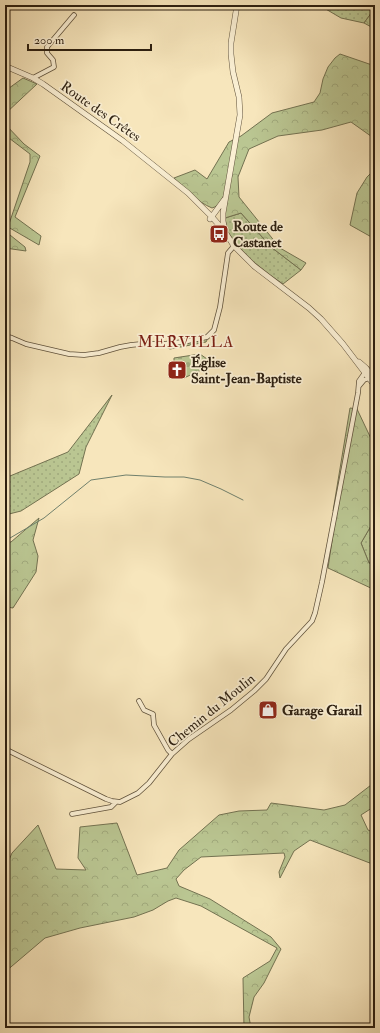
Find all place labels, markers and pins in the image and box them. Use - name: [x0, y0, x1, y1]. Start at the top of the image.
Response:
- place label: Route de Castanet: [233, 218, 283, 251]
- bus stop icon: Route de Castanet: [208, 223, 230, 245]
- place label: Église Saint-Jean-Baptiste: [191, 353, 302, 388]
- church icon: Église Saint-Jean-Baptiste: [166, 359, 188, 381]
- shop icon: Garage Garail: [257, 699, 279, 721]
- place label: Garage Garail: [282, 702, 362, 720]

